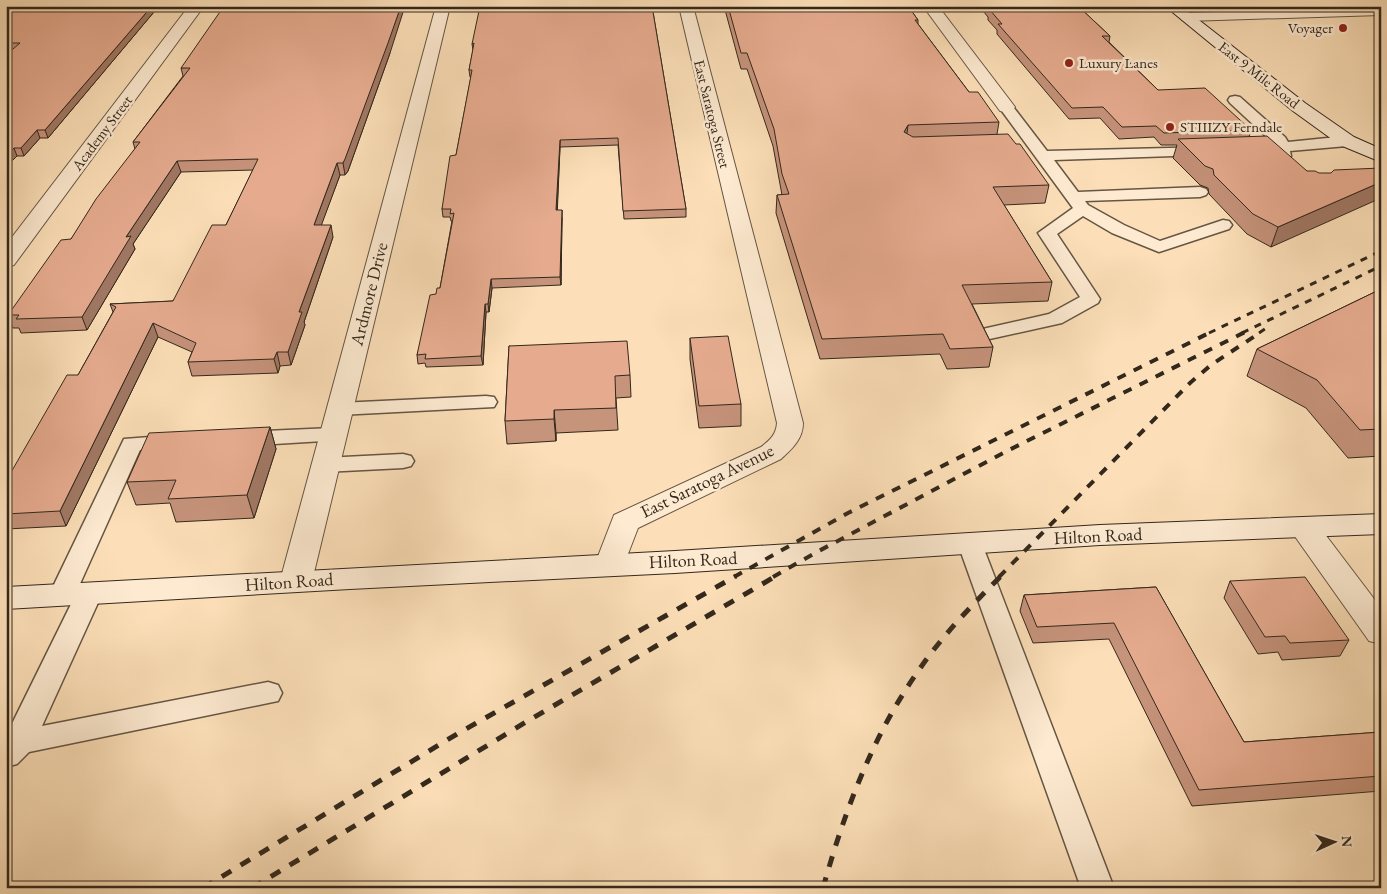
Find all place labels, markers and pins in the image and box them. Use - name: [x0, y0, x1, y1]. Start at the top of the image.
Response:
- place label: Voyager: [1288, 18, 1333, 37]
- marker: Voyager: [1337, 22, 1349, 34]
- place label: Luxury Lanes: [1079, 53, 1158, 72]
- marker: Luxury Lanes: [1063, 57, 1075, 69]
- place label: STIIIZY Ferndale: [1180, 117, 1282, 136]
- marker: STIIIZY Ferndale: [1164, 121, 1176, 133]

